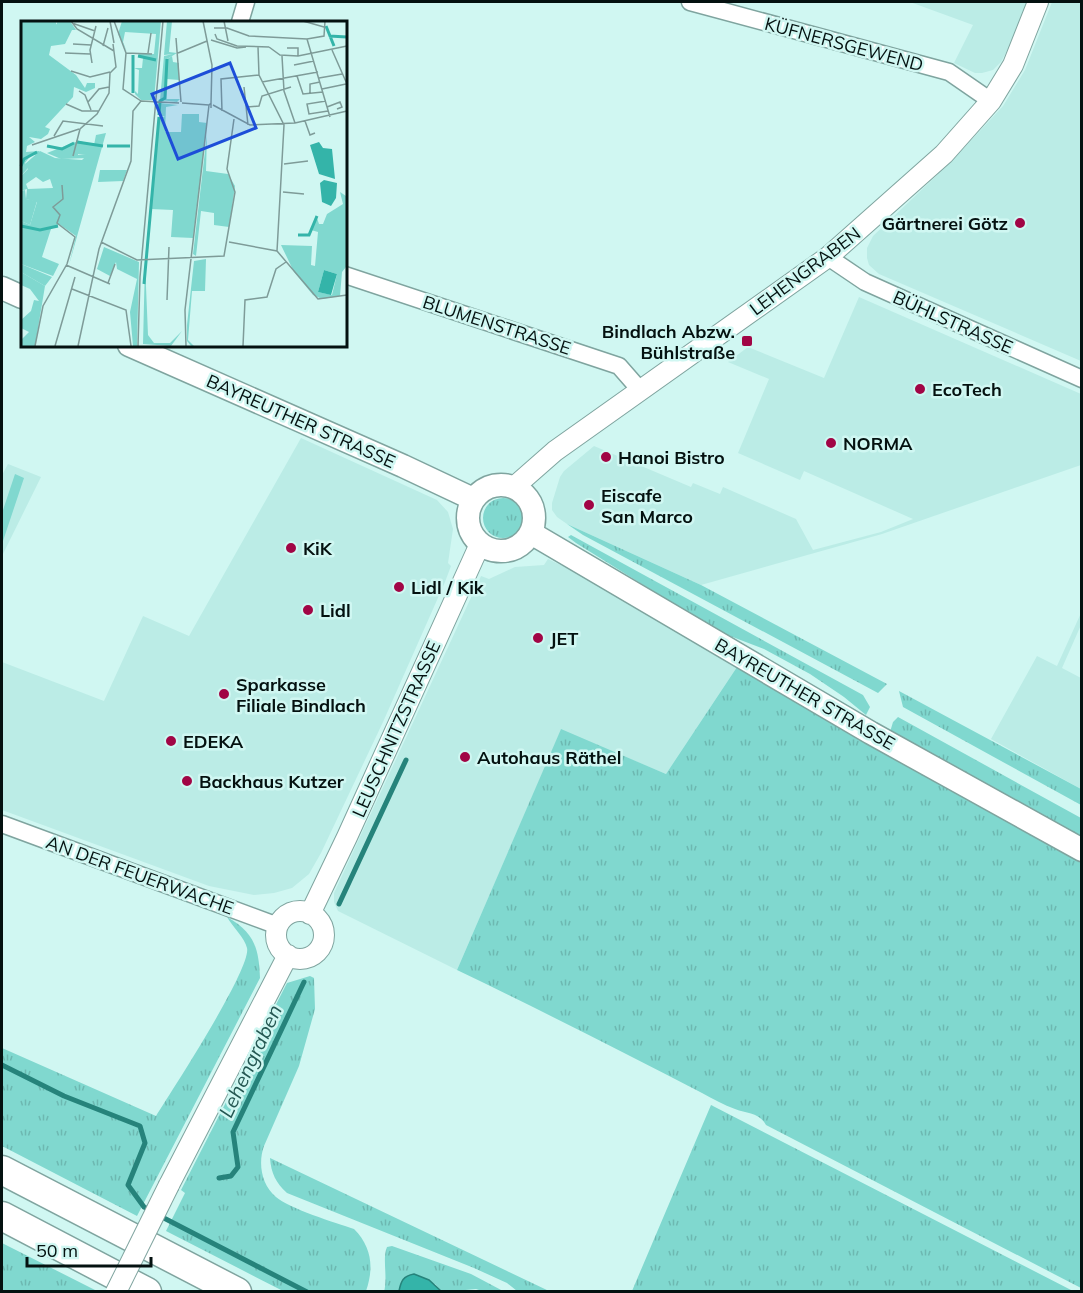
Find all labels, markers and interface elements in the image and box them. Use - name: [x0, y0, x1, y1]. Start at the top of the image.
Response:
- street label: KÜFNERSGEWEND: [762, 12, 926, 76]
- inset map: [21, 21, 346, 346]
- place label: Gärtnerei Götz: [882, 212, 1008, 235]
- marker: Gärtnerei Götz: [1013, 216, 1027, 230]
- street label: LEHENGRABEN: [745, 222, 865, 320]
- street label: BÜHLSTRASSE: [889, 285, 1017, 359]
- street label: BLUMENSTRASSE: [420, 290, 574, 360]
- place label: Bindlach Abzw. Bühlstraße: [602, 320, 735, 364]
- marker: Bindlach Abzw. Bühlstraße: [740, 334, 754, 348]
- street label: BAYREUTHER STRASSE: [203, 369, 399, 473]
- place label: EcoTech: [932, 378, 1002, 401]
- marker: EcoTech: [913, 382, 927, 396]
- place label: NORMA: [843, 432, 913, 455]
- marker: NORMA: [824, 436, 838, 450]
- place label: Hanoi Bistro: [618, 446, 725, 469]
- marker: Hanoi Bistro: [599, 450, 613, 464]
- place label: Eiscafe San Marco: [601, 484, 693, 528]
- marker: Eiscafe San Marco: [582, 498, 596, 512]
- place label: KiK: [303, 537, 333, 560]
- marker: KiK: [284, 541, 298, 555]
- place label: Lidl / Kik: [411, 576, 485, 599]
- marker: Lidl / Kik: [392, 580, 406, 594]
- place label: Lidl: [320, 599, 351, 622]
- marker: Lidl: [301, 603, 315, 617]
- place label: JET: [550, 627, 578, 650]
- marker: JET: [531, 631, 545, 645]
- street label: BAYREUTHER STRASSE: [711, 633, 899, 755]
- street label: LEUSCHNITZSTRASSE: [347, 637, 445, 821]
- place label: Sparkasse Filiale Bindlach: [236, 673, 366, 717]
- marker: Sparkasse Filiale Bindlach: [217, 687, 231, 701]
- place label: EDEKA: [183, 730, 244, 753]
- marker: EDEKA: [164, 734, 178, 748]
- place label: Autohaus Räthel: [477, 746, 621, 769]
- marker: Autohaus Räthel: [458, 750, 472, 764]
- place label: Backhaus Kutzer: [199, 770, 345, 793]
- marker: Backhaus Kutzer: [180, 774, 194, 788]
- street label: AN DER FEUERWACHE: [43, 830, 237, 920]
- water label: Lehengraben: [213, 1001, 287, 1121]
- scale bar: [27, 1230, 152, 1268]
- text: 50 m: [36, 1239, 78, 1262]

